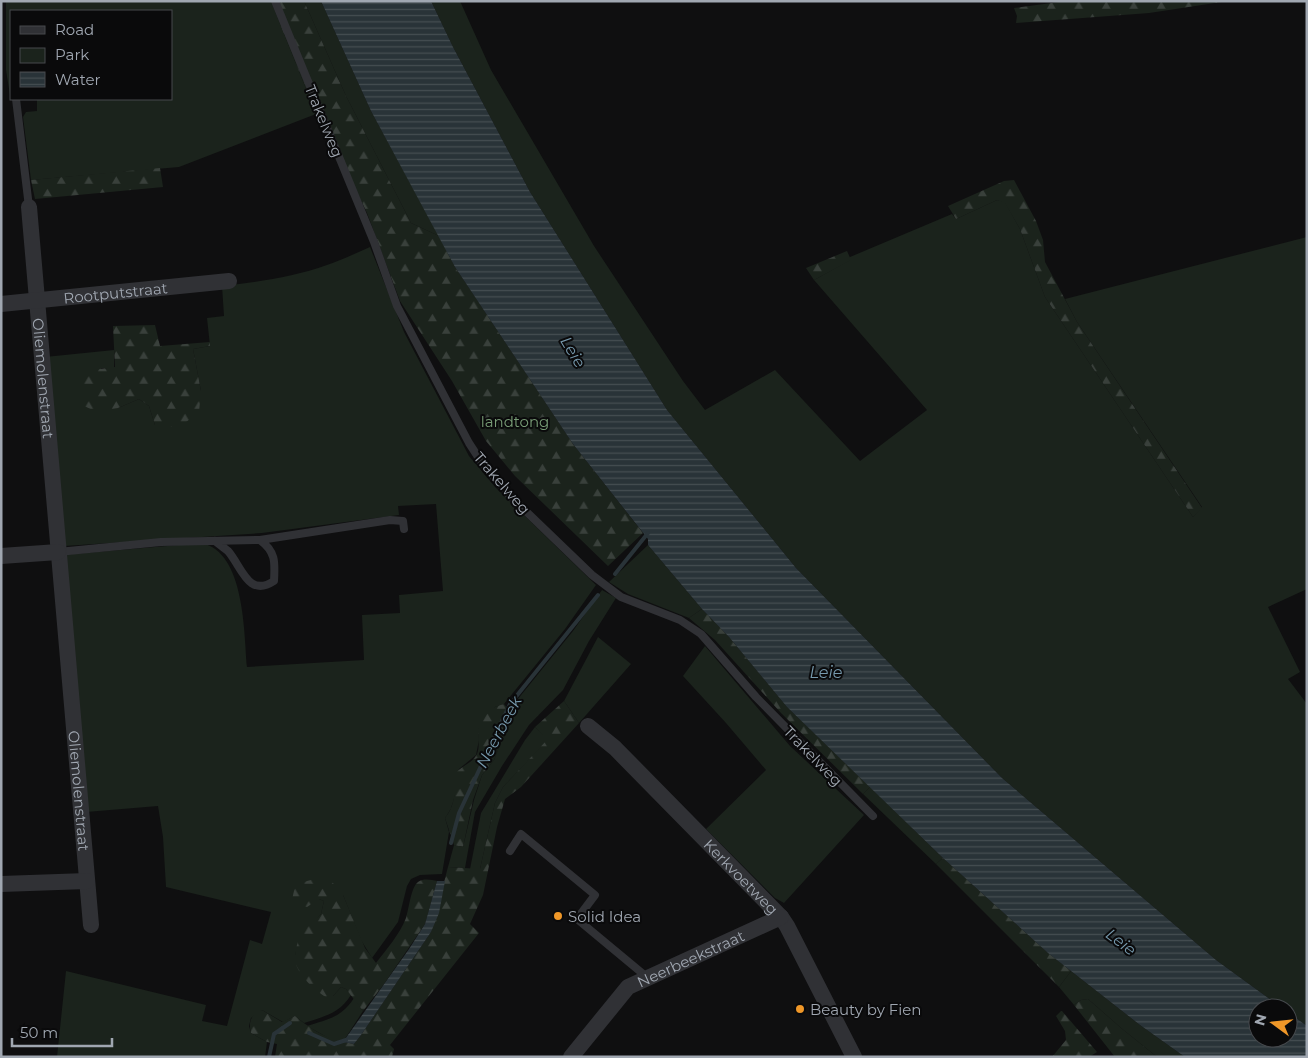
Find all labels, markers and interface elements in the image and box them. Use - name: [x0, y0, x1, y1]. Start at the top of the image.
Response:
- legend: [10, 10, 172, 100]
- text: Road: [55, 20, 94, 39]
- text: Park: [55, 45, 89, 64]
- text: Water: [55, 70, 101, 89]
- street label: Trakelweg: [301, 82, 347, 160]
- street label: Rootputstraat: [62, 278, 168, 307]
- street label: Oliemolenstraat: [29, 317, 58, 439]
- water label: Leie: [556, 333, 590, 371]
- park label: landtong: [481, 412, 549, 431]
- street label: Trakelweg: [470, 448, 534, 518]
- water label: Leie: [810, 663, 842, 682]
- water label: Neerbeek: [472, 692, 526, 771]
- street label: Trakelweg: [780, 722, 846, 790]
- street label: Oliemolenstraat: [65, 730, 94, 852]
- street label: Kerkvoetweg: [700, 835, 783, 918]
- place label: Solid Idea: [568, 907, 641, 926]
- marker: Solid Idea: [552, 910, 564, 922]
- water label: Leie: [1102, 925, 1140, 959]
- street label: Neerbeekstraat: [634, 926, 747, 991]
- north arrow: [1248, 998, 1298, 1048]
- place label: Beauty by Fien: [810, 1000, 921, 1019]
- marker: Beauty by Fien: [794, 1003, 806, 1015]
- text: N: [1250, 1012, 1271, 1027]
- scale bar: [12, 1016, 112, 1048]
- text: 50 m: [20, 1023, 58, 1042]

